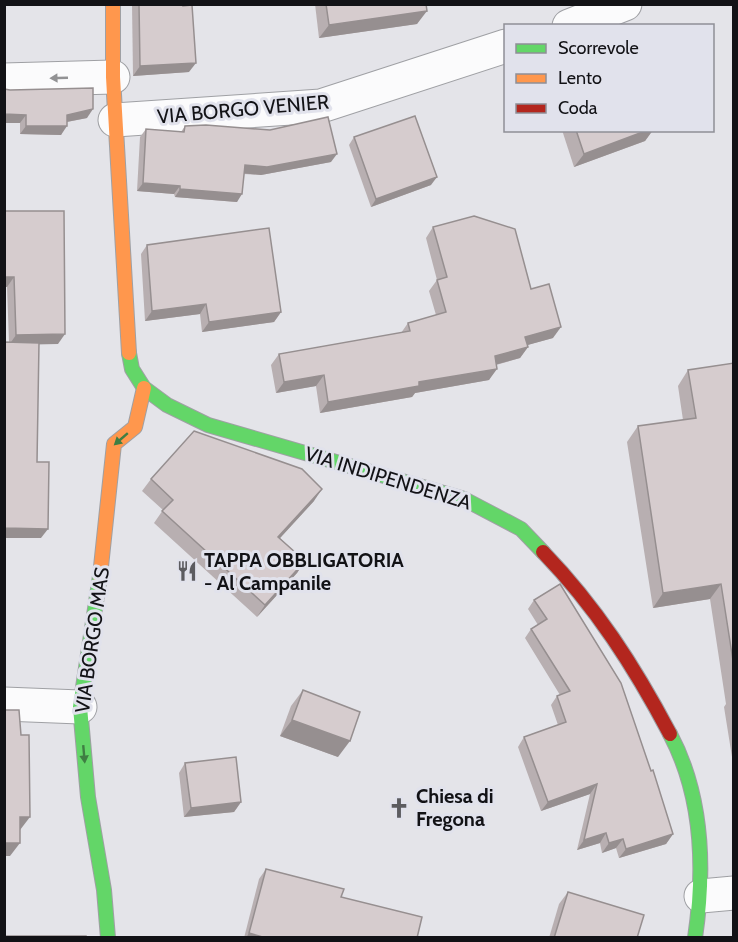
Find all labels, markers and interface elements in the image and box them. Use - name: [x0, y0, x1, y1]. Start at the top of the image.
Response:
- legend: [504, 24, 714, 132]
- text: Scorrevole: [558, 37, 639, 59]
- text: Lento: [558, 67, 602, 89]
- one-way arrow: [49, 74, 68, 83]
- street label: VIA BORGO VENIER: [156, 90, 330, 128]
- text: Coda: [558, 97, 598, 119]
- one-way arrow: [114, 432, 129, 446]
- street label: VIA INDIPENDENZA: [302, 441, 475, 515]
- place label: TAPPA OBBLIGATORIA - Al Campanile: [204, 548, 404, 595]
- restaurant icon: TAPPA OBBLIGATORIA - Al Campanile: [175, 559, 199, 583]
- street label: VIA BORGO MAS: [70, 565, 114, 715]
- one-way arrow: [79, 744, 89, 763]
- place label: Chiesa di Fregona: [416, 784, 493, 831]
- church icon: Chiesa di Fregona: [387, 796, 411, 820]

